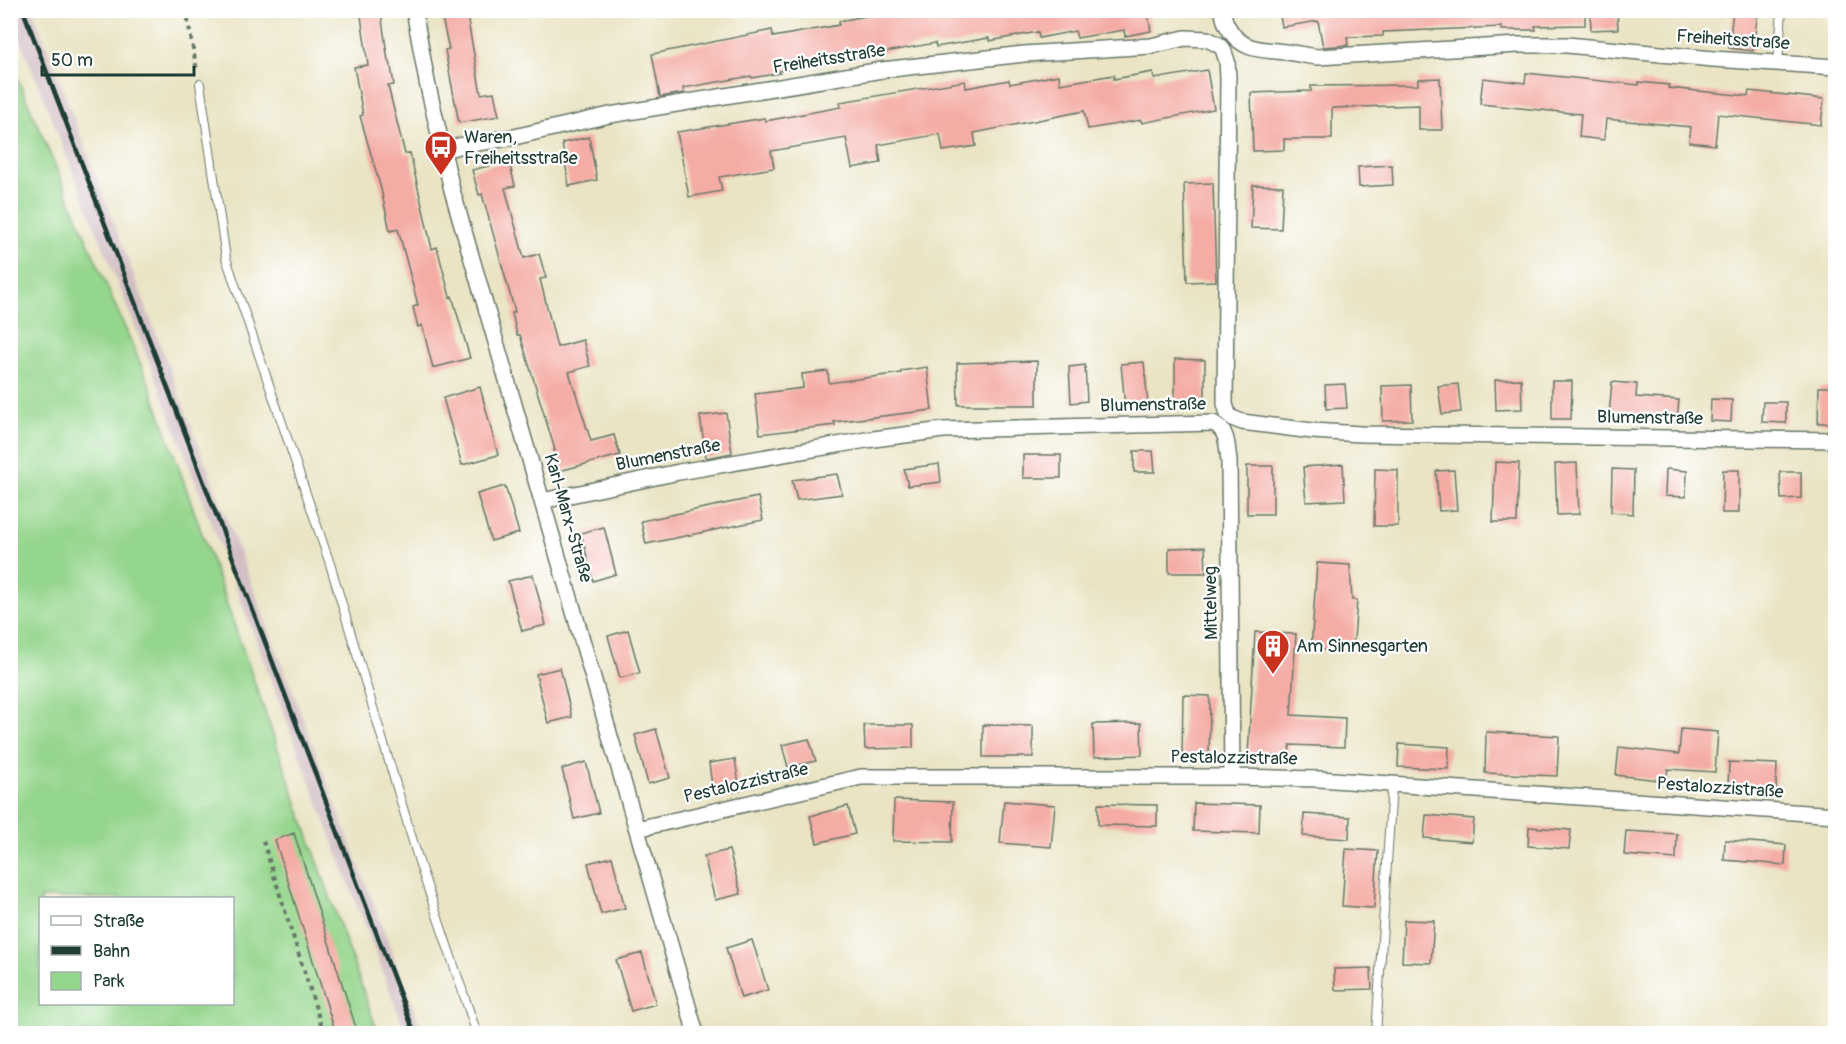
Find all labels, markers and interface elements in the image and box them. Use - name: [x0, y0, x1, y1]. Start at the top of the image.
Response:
- street label: Freiheitsstraße: [1676, 25, 1791, 55]
- scale bar: [42, 39, 194, 77]
- street label: Freiheitsstraße: [771, 39, 887, 79]
- text: 50 m: [51, 49, 93, 72]
- place label: Waren, Freiheitsstraße: [464, 126, 578, 170]
- bus stop icon: Waren, Freiheitsstraße: [423, 129, 459, 176]
- street label: Blumenstraße: [1100, 393, 1206, 417]
- street label: Blumenstraße: [1597, 406, 1703, 430]
- street label: Blumenstraße: [614, 434, 722, 476]
- street label: Karl-Marx-Straße: [539, 451, 597, 585]
- street label: Mittelweg: [1199, 566, 1223, 640]
- building icon: Am Sinnesgarten: [1255, 628, 1291, 675]
- place label: Am Sinnesgarten: [1296, 635, 1428, 658]
- street label: Pestalozzistraße: [1170, 745, 1298, 771]
- street label: Pestalozzistraße: [681, 757, 811, 809]
- street label: Pestalozzistraße: [1656, 772, 1784, 804]
- legend: [39, 897, 234, 1005]
- text: Straße: [93, 910, 144, 933]
- text: Bahn: [93, 940, 130, 963]
- text: Park: [93, 970, 125, 993]

